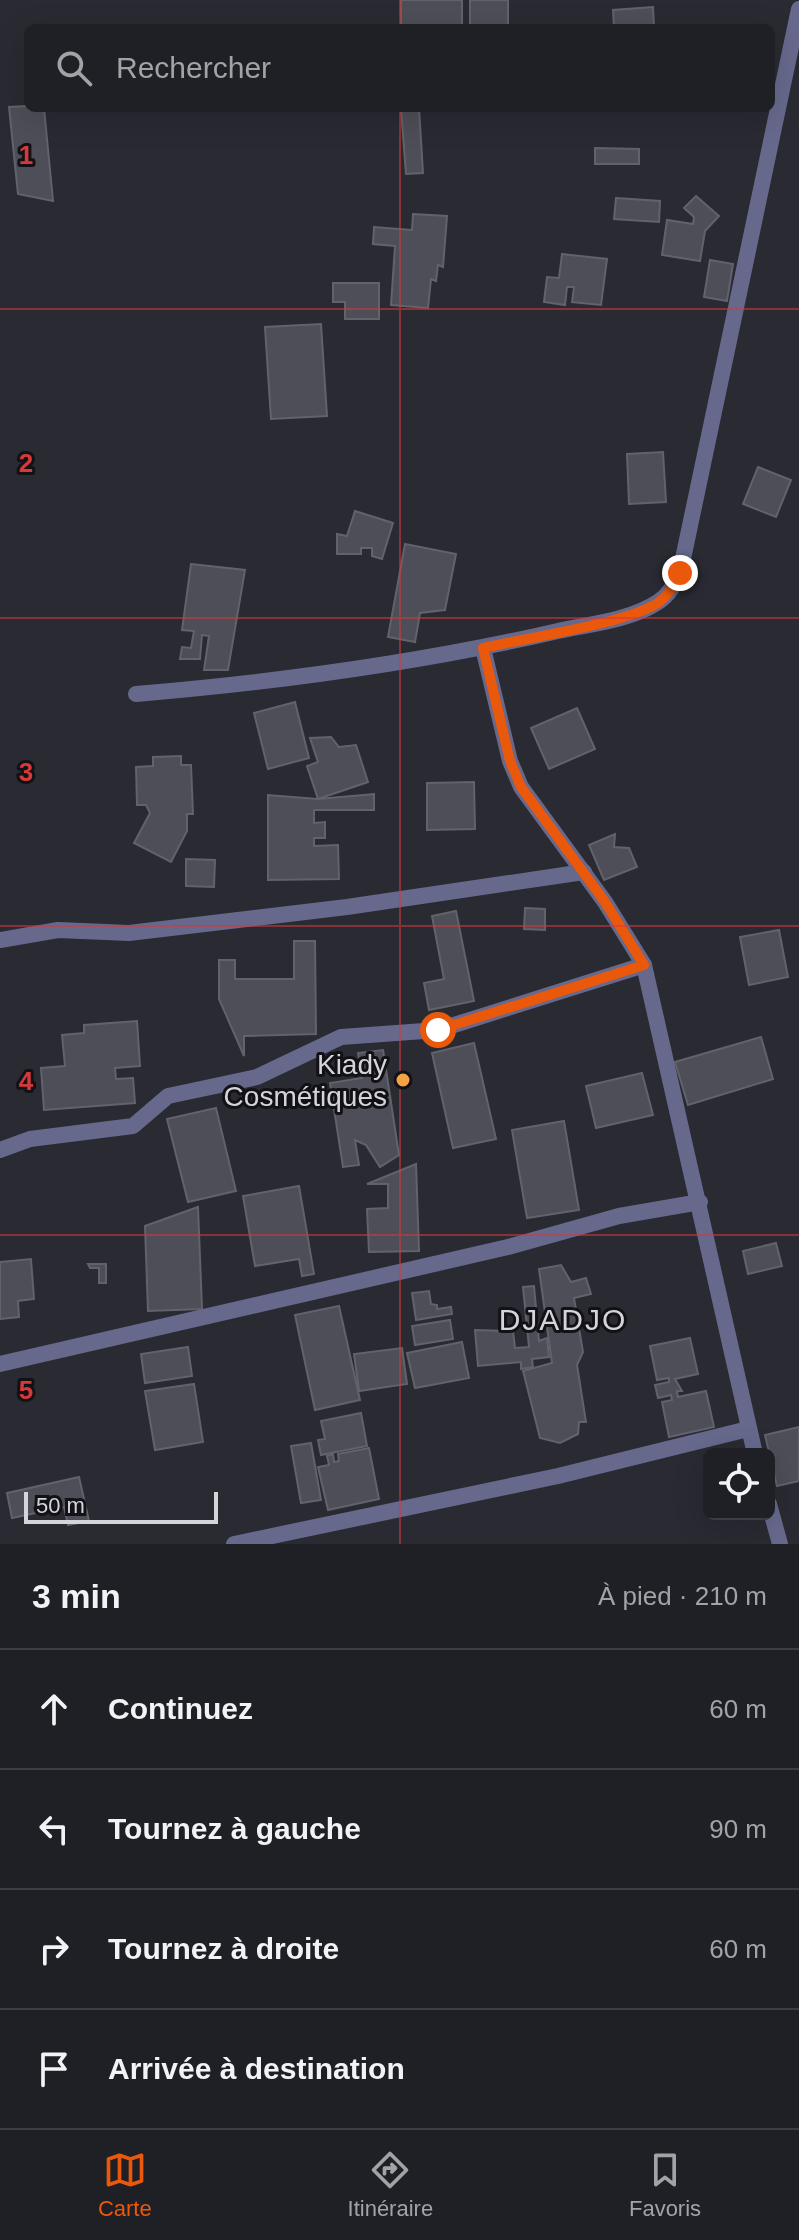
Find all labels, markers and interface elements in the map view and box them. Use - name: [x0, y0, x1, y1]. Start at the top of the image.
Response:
- search box: [24, 24, 775, 112]
- icon: search: [52, 46, 96, 90]
- text: Rechercher: [116, 51, 271, 84]
- text: 1: [19, 140, 33, 170]
- text: 2: [19, 448, 33, 478]
- route end: [662, 555, 698, 591]
- text: 3: [19, 757, 33, 787]
- route start: [420, 1012, 456, 1048]
- place label: Kiady Cosmétiques: [224, 1049, 387, 1112]
- text: 4: [19, 1066, 34, 1096]
- marker: Kiady Cosmétiques: [394, 1071, 412, 1089]
- district label: DJADJO: [499, 1303, 627, 1336]
- text: 5: [19, 1375, 33, 1405]
- map controls: [703, 1448, 775, 1520]
- button: locate: [703, 1448, 775, 1520]
- scale bar: [24, 1488, 218, 1524]
- text: 50 m: [36, 1493, 85, 1518]
- text: 3 min: [32, 1577, 121, 1615]
- text: À pied · 210 m: [598, 1581, 767, 1611]
- icon: ahead: [32, 1687, 76, 1731]
- text: Continuez: [108, 1692, 253, 1725]
- text: 60 m: [709, 1694, 767, 1724]
- icon: left: [32, 1807, 76, 1851]
- text: Tournez à gauche: [108, 1812, 361, 1845]
- text: 90 m: [709, 1814, 767, 1844]
- icon: right: [32, 1927, 76, 1971]
- text: Tournez à droite: [108, 1932, 339, 1965]
- text: 60 m: [709, 1934, 767, 1964]
- icon: arrive: [32, 2047, 76, 2091]
- text: Arrivée à destination: [108, 2052, 405, 2085]
- tab: Carte: [98, 2148, 152, 2222]
- tab: Itinéraire: [348, 2148, 433, 2222]
- tab: Favoris: [629, 2148, 701, 2222]

